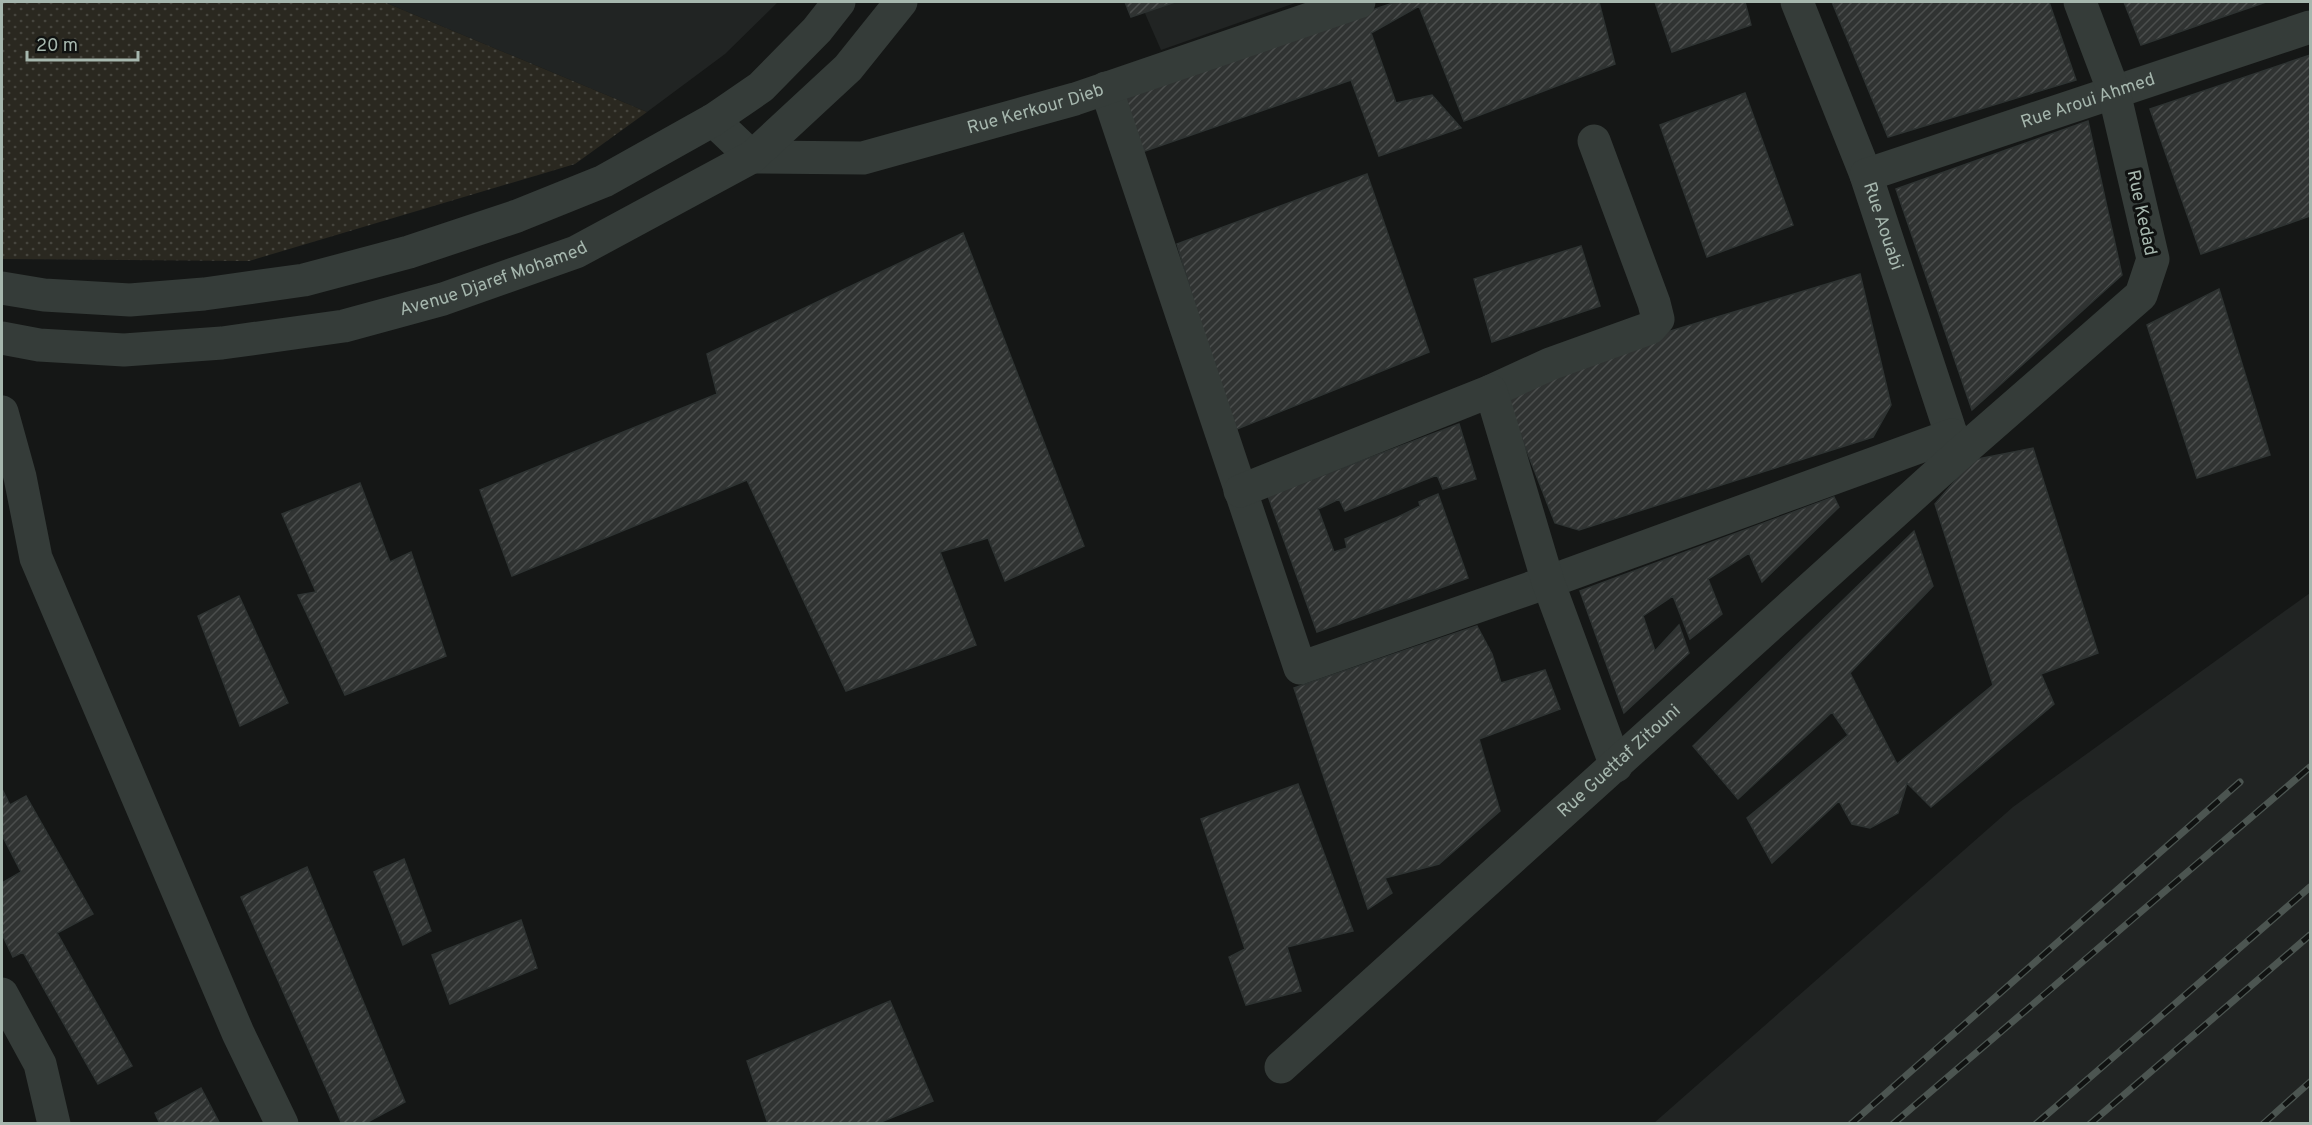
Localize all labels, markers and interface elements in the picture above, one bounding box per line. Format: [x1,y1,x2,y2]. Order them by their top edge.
scale bar [27,24,138,62]
text: 20 m [36,35,78,58]
street label: Rue Aroui Ahmed [2018,68,2158,134]
street label: Rue Kerkour Dieb [965,78,1107,140]
street label: Rue Kedad [2121,168,2161,258]
street label: Rue Aouabi [1858,179,1908,273]
street label: Avenue Djaref Mohamed [397,236,592,322]
street label: Rue Guettaf Zitouni [1553,700,1686,823]

